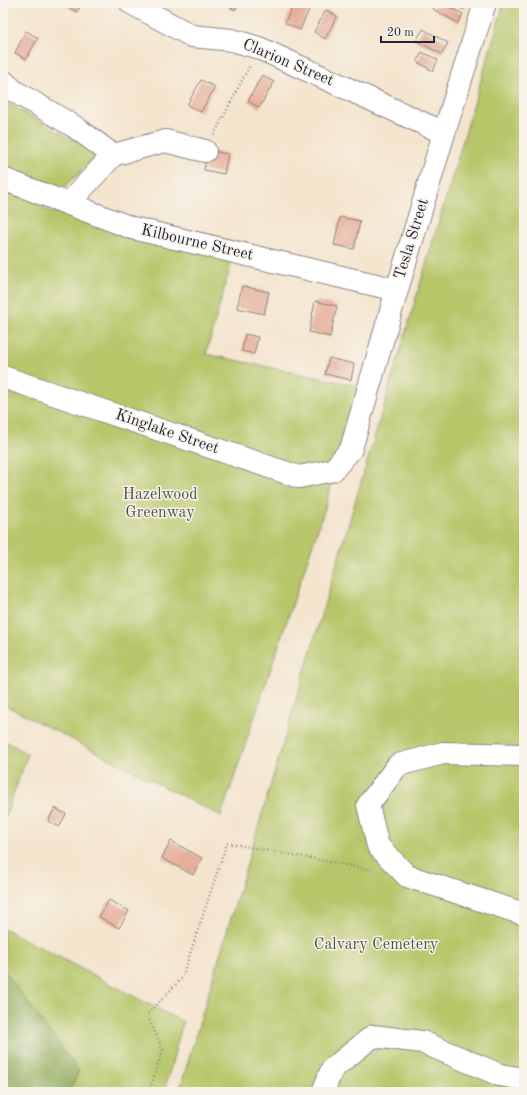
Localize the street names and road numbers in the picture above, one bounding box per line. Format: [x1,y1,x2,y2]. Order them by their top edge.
street label: Clarion Street [240,37,336,90]
street label: Tesla Street [392,196,432,281]
street label: Kilbourne Street [139,222,255,264]
street label: Kinglake Street [113,407,221,457]

